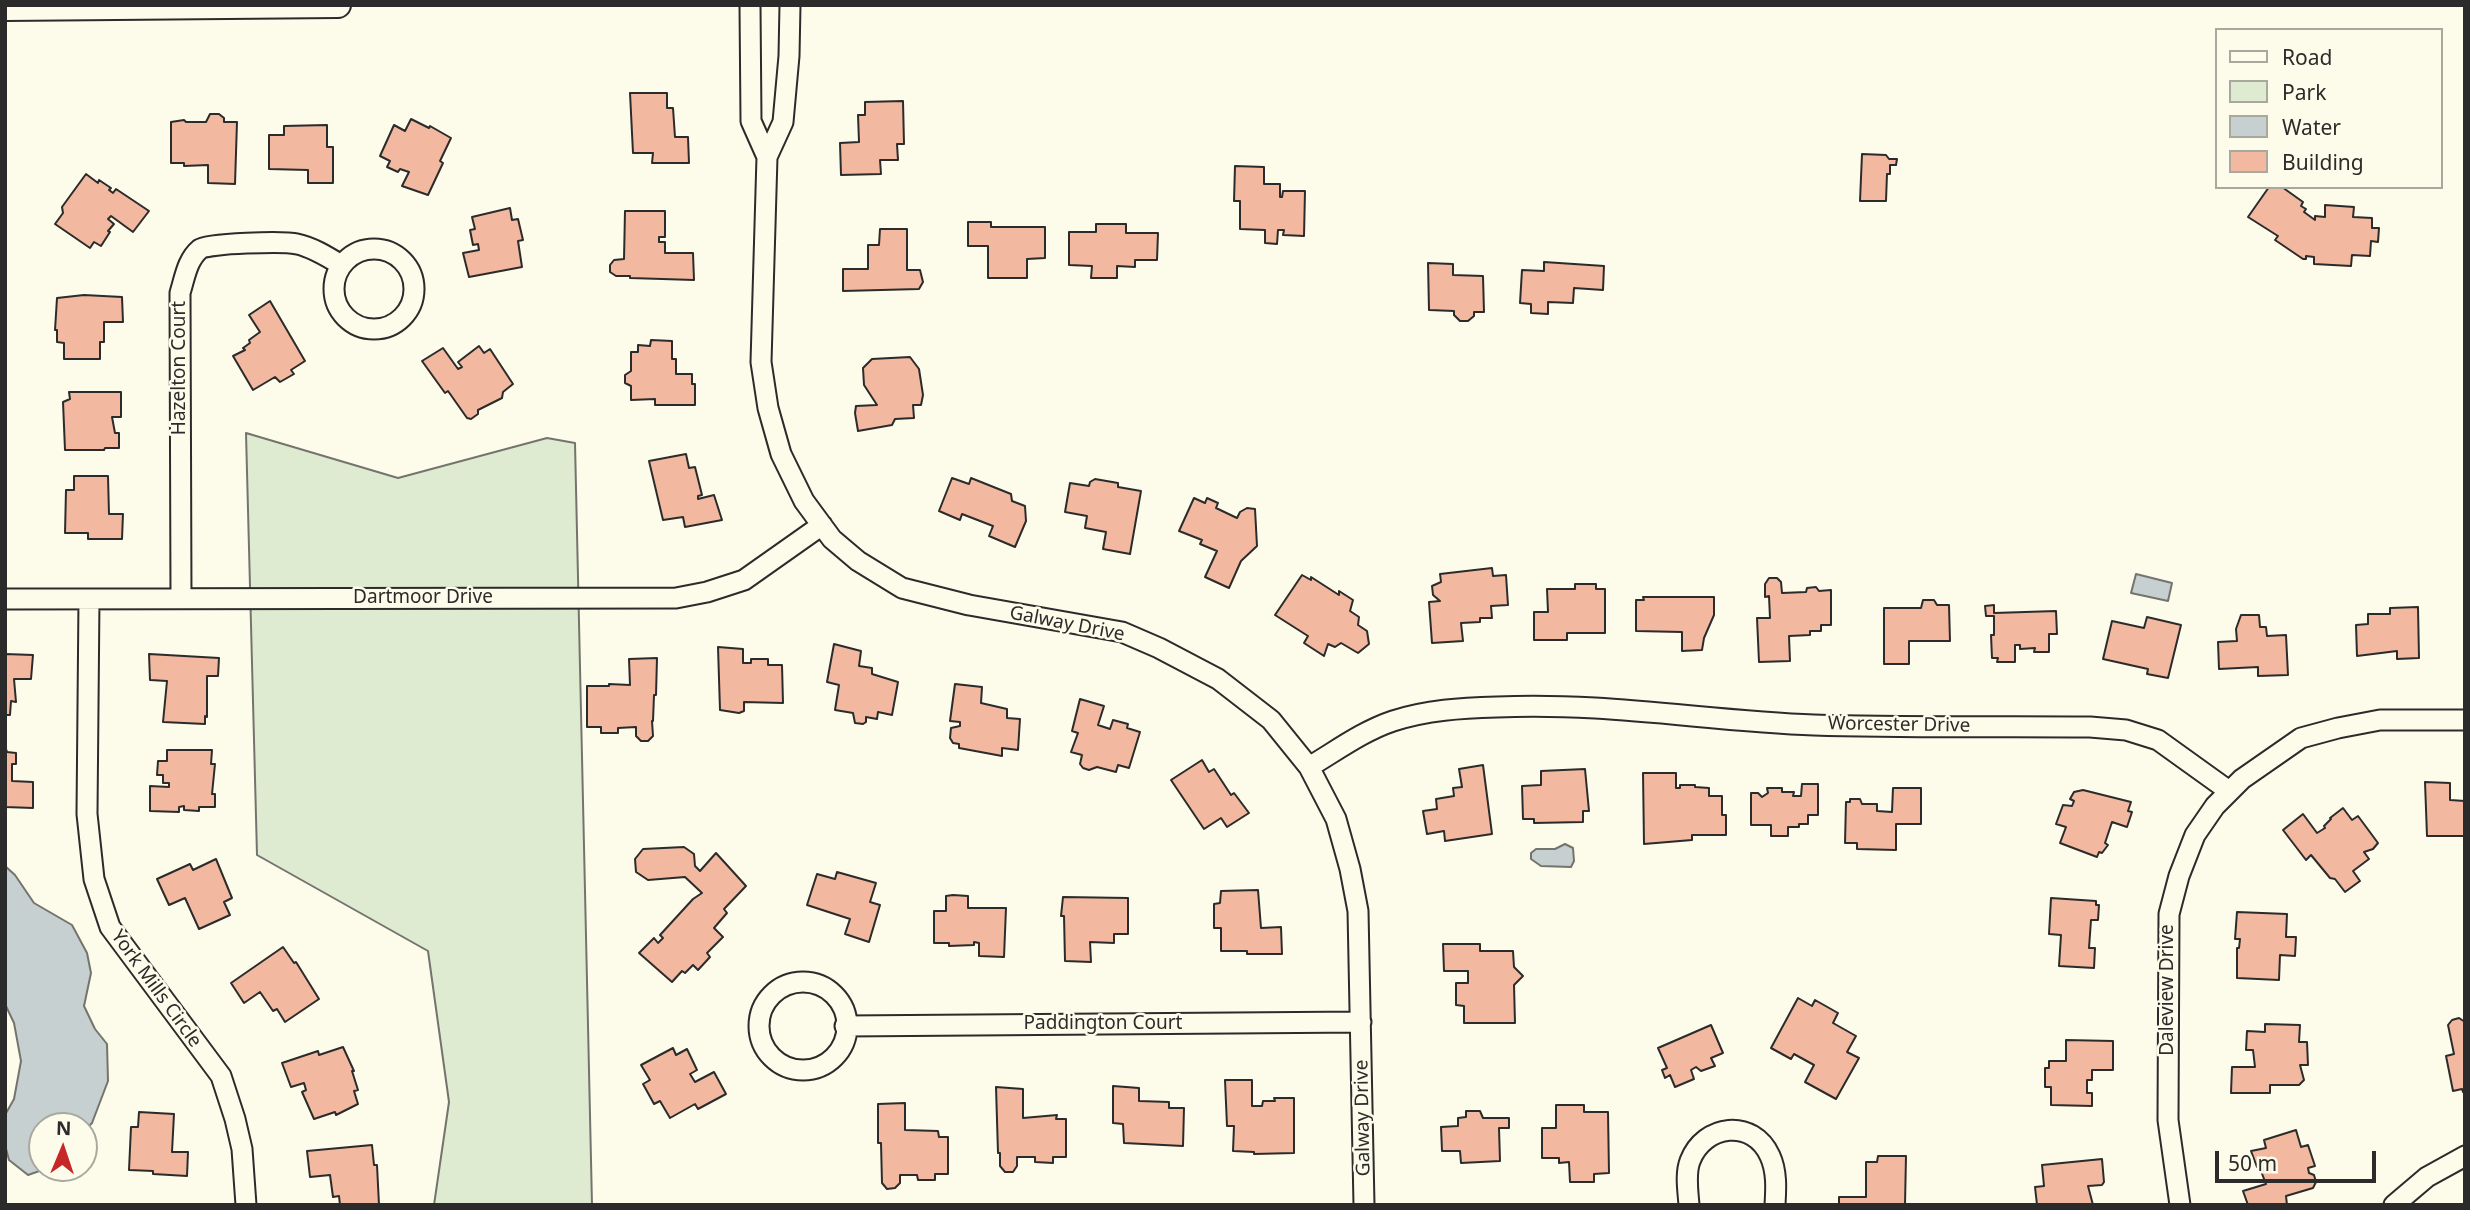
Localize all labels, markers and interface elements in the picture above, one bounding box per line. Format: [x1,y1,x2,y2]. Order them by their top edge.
legend [2214,28,2442,189]
text: Road [2282,43,2332,71]
text: Park [2282,78,2326,106]
text: Water [2282,113,2341,141]
text: Building [2282,148,2364,176]
street label: Hazelton Court [169,301,191,435]
street label: Dartmoor Drive [353,587,493,609]
street label: Galway Drive [1008,602,1126,646]
street label: Worcester Drive [1828,712,1970,738]
street label: Daleview Drive [2157,924,2179,1056]
street label: York Mills Circle [106,926,206,1052]
street label: Paddington Court [1024,1013,1182,1035]
street label: Galway Drive [1351,1060,1375,1176]
north arrow [28,1112,98,1182]
text: N [55,1115,72,1141]
scale bar [2218,1136,2379,1180]
text: 50 m [2228,1149,2277,1177]

